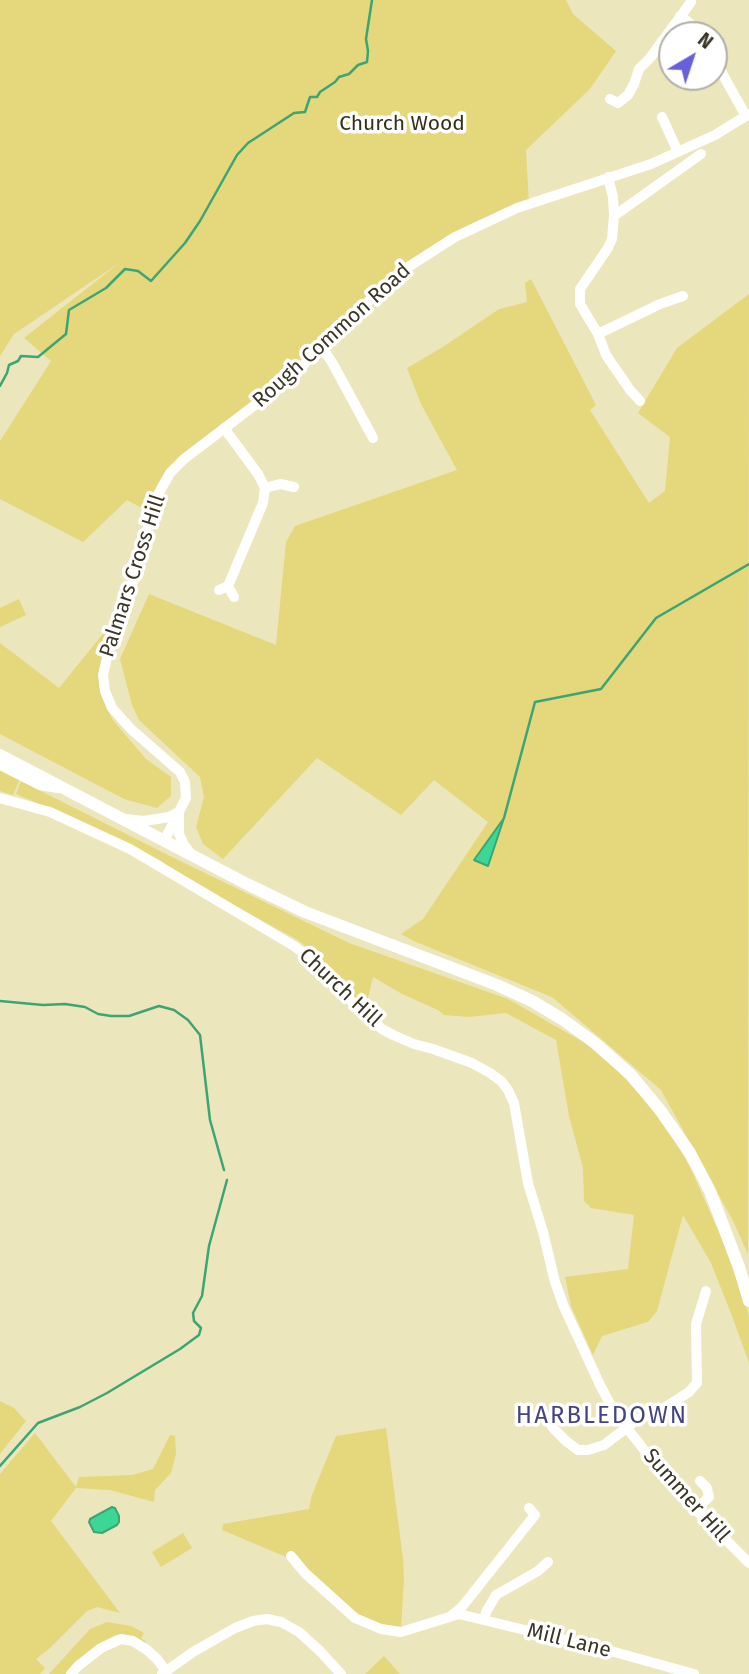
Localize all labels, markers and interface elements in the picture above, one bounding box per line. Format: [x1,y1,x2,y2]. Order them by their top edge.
north arrow [658,21,728,91]
text: N [693,28,717,54]
park label: Church Wood [339,111,465,137]
street label: Rough Common Road [248,258,416,414]
street label: Palmars Cross Hill [95,491,171,661]
street label: Church Hill [293,943,387,1033]
district label: HARBLEDOWN [517,1402,687,1430]
street label: Summer Hill [637,1444,735,1548]
street label: Mill Lane [524,1618,614,1664]

